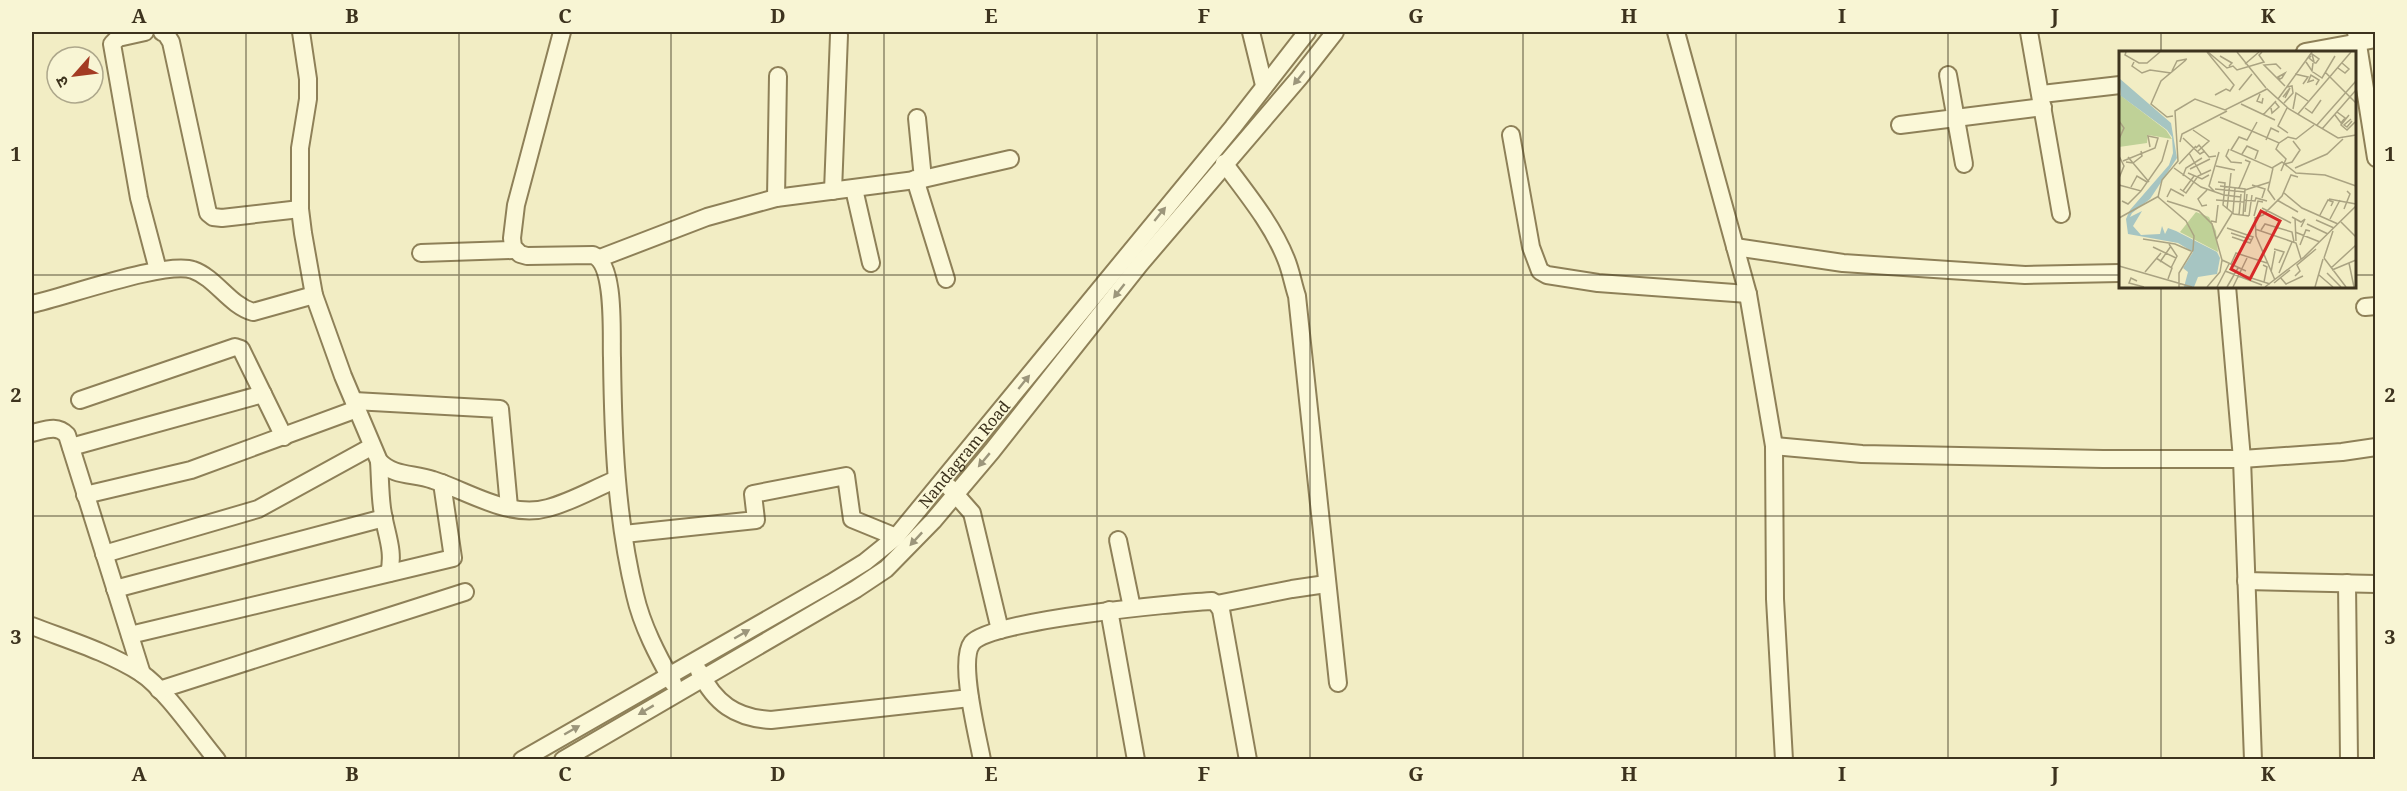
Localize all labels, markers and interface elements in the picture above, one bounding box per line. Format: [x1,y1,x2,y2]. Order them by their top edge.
text: A [131,2,147,29]
text: B [345,2,359,29]
text: C [558,2,572,29]
text: D [770,2,786,29]
text: E [984,2,998,29]
text: F [1198,2,1210,29]
text: G [1408,2,1424,29]
text: H [1621,2,1637,29]
text: I [1838,2,1846,29]
text: J [2050,2,2059,29]
text: K [2261,2,2276,29]
north arrow [45,45,105,105]
inset map [2119,51,2356,288]
one-way arrow [1293,70,1305,85]
text: उ [50,72,74,91]
text: 1 [10,140,22,167]
text: 1 [2384,140,2396,167]
one-way arrow [1154,206,1167,222]
one-way arrow [1112,283,1125,299]
one-way arrow [1018,374,1030,389]
text: 2 [10,381,22,408]
text: 2 [2384,381,2396,408]
street label: Nandagram Road [913,396,1015,513]
one-way arrow [978,452,991,468]
one-way arrow [910,531,923,546]
text: 3 [10,623,22,650]
text: 3 [2384,623,2396,650]
one-way arrow [734,628,750,639]
one-way arrow [638,705,655,715]
one-way arrow [564,725,580,736]
text: A [131,760,147,787]
text: B [345,760,359,787]
text: C [558,760,572,787]
text: D [770,760,786,787]
text: E [984,760,998,787]
text: F [1198,760,1210,787]
text: G [1408,760,1424,787]
text: H [1621,760,1637,787]
text: I [1838,760,1846,787]
text: J [2050,760,2059,787]
text: K [2261,760,2276,787]

